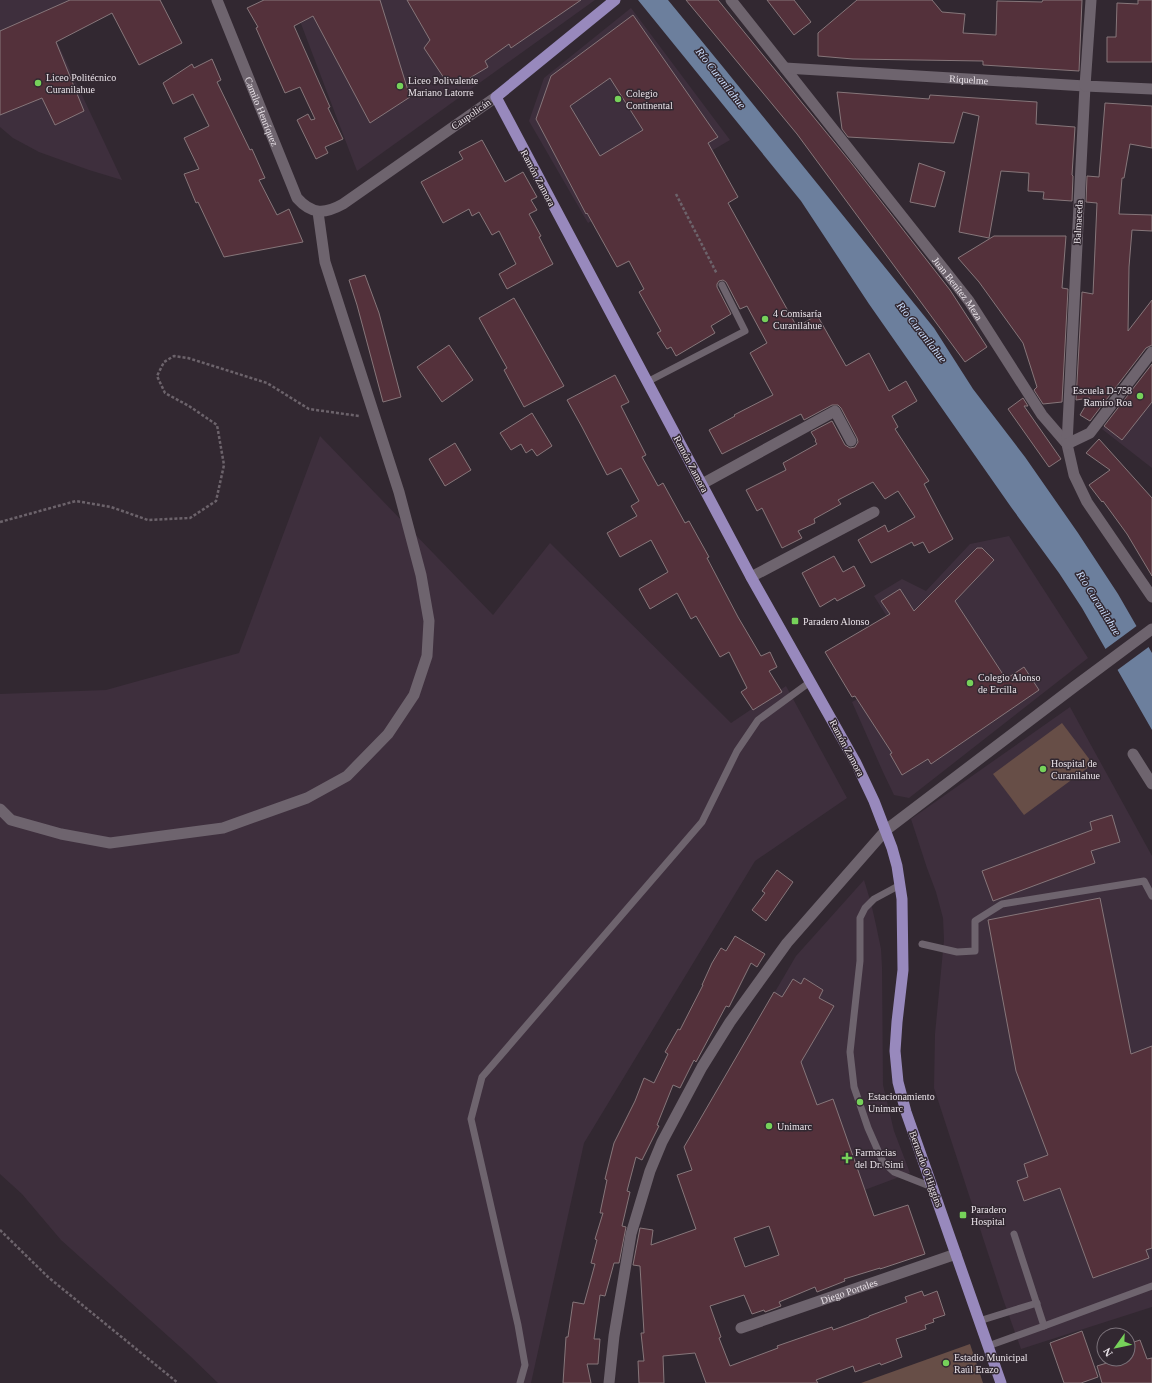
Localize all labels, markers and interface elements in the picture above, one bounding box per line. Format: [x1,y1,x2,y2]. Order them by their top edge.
water label: Río Curanilahue [693,45,748,111]
place label: Liceo Politécnico Curanilahue [46,72,116,95]
street label: Riquelme [949,72,989,86]
street label: Camilo Henríquez [243,75,281,148]
place label: Liceo Polivalente Mariano Latorre [408,75,479,98]
marker: Liceo Politécnico Curanilahue [33,78,43,88]
marker: Liceo Polivalente Mariano Latorre [395,81,405,91]
place label: Colegio Continental [626,88,673,111]
marker: Colegio Continental [613,94,623,104]
street label: Caupolicán [449,96,493,132]
street label: Ramón Zamora [518,148,558,209]
street label: Balmaceda [1071,199,1085,244]
street label: Juan Benítez Meza [931,255,985,322]
water label: Río Curanilahue [894,299,949,365]
place label: 4 Comisaría Curanilahue [773,308,822,331]
marker: 4 Comisaría Curanilahue [760,314,770,324]
place label: Escuela D-758 Ramiro Roa [1073,385,1133,408]
marker: Escuela D-758 Ramiro Roa [1135,391,1145,401]
street label: Ramón Zamora [671,434,711,495]
water label: Río Curanilahue [1074,568,1124,638]
marker: Paradero Alonso [790,616,800,626]
place label: Paradero Alonso [803,616,869,627]
place label: Colegio Alonso de Ercilla [978,672,1041,695]
marker: Colegio Alonso de Ercilla [965,678,975,688]
street label: Ramón Zamora [827,718,867,779]
place label: Hospital de Curanilahue [1051,758,1100,781]
marker: Hospital de Curanilahue [1038,764,1048,774]
place label: Estacionamiento Unimarc [868,1091,935,1114]
marker: Estacionamiento Unimarc [855,1097,865,1107]
marker: Unimarc [764,1121,774,1131]
place label: Unimarc [777,1121,813,1132]
street label: Bernardo O'Higgins [907,1129,945,1209]
place label: Farmacias del Dr. Simi [855,1147,904,1170]
marker: Farmacias del Dr. Simi [842,1153,852,1163]
place label: Paradero Hospital [971,1204,1007,1227]
marker: Paradero Hospital [958,1210,968,1220]
street label: Diego Portales [819,1276,879,1306]
north arrow [1096,1327,1136,1367]
text: N [1100,1346,1115,1359]
place label: Estadio Municipal Raúl Erazo [954,1352,1028,1375]
marker: Estadio Municipal Raúl Erazo [941,1358,951,1368]

